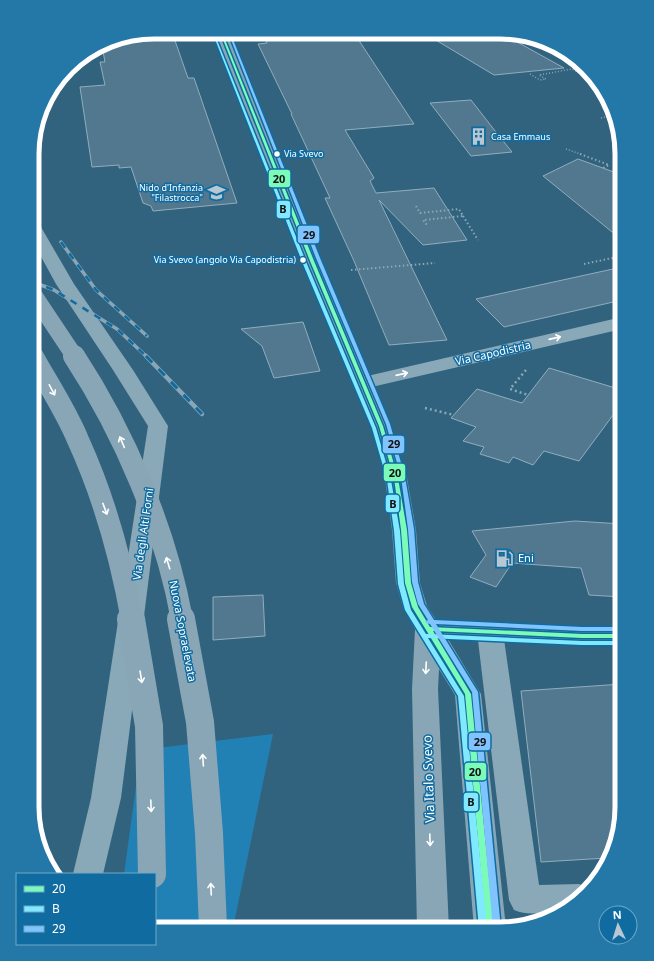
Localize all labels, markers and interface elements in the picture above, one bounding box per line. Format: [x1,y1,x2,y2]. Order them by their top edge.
building icon: Casa Emmaus [468,127,488,147]
place label: Casa Emmaus [491,130,550,143]
place label: Via Svevo [284,147,324,160]
marker: Via Svevo [272,149,282,159]
line badge: 20 [268,169,291,188]
text: 20 [273,171,285,186]
place label: Nido d'Infanzia "Filastrocca" [139,181,203,204]
school or university icon: Nido d'Infanzia "Filastrocca" [206,183,226,203]
line badge: B [276,200,291,219]
text: B [279,201,287,216]
line badge: 29 [297,225,320,244]
text: 29 [303,227,315,242]
place label: Via Svevo (angolo Via Capodistria) [154,253,296,266]
marker: Via Svevo (angolo Via Capodistria) [298,255,308,265]
one-way arrow [549,334,562,342]
street label: Via Capodistria [453,336,532,369]
one-way arrow [395,369,408,377]
one-way arrow [49,384,57,396]
line badge: 29 [382,435,405,454]
one-way arrow [118,436,125,448]
text: 29 [388,436,400,451]
line badge: 20 [383,463,406,482]
text: 20 [389,465,401,480]
street label: Via degli Alti Forni [129,487,156,581]
line badge: B [385,494,400,513]
text: B [389,496,397,511]
one-way arrow [101,503,109,515]
fuel station icon: Eni [495,548,515,568]
place label: Eni [518,550,534,565]
one-way arrow [164,557,171,570]
street label: Nuova Sopraelevata [166,579,201,683]
one-way arrow [423,661,430,674]
one-way arrow [137,670,145,683]
line badge: 29 [468,732,491,751]
text: 29 [474,734,486,749]
street label: Via Italo Svevo [417,735,439,823]
one-way arrow [199,754,206,767]
line badge: 20 [464,762,487,781]
text: 20 [469,764,481,779]
line badge: B [463,792,479,812]
text: B [467,794,475,809]
one-way arrow [148,799,155,812]
one-way arrow [427,833,434,846]
legend [16,873,156,945]
text: 20 [52,880,66,897]
one-way arrow [208,883,215,896]
text: B [52,900,60,917]
north arrow [598,905,638,945]
text: N [612,907,622,922]
text: 29 [52,920,66,937]

